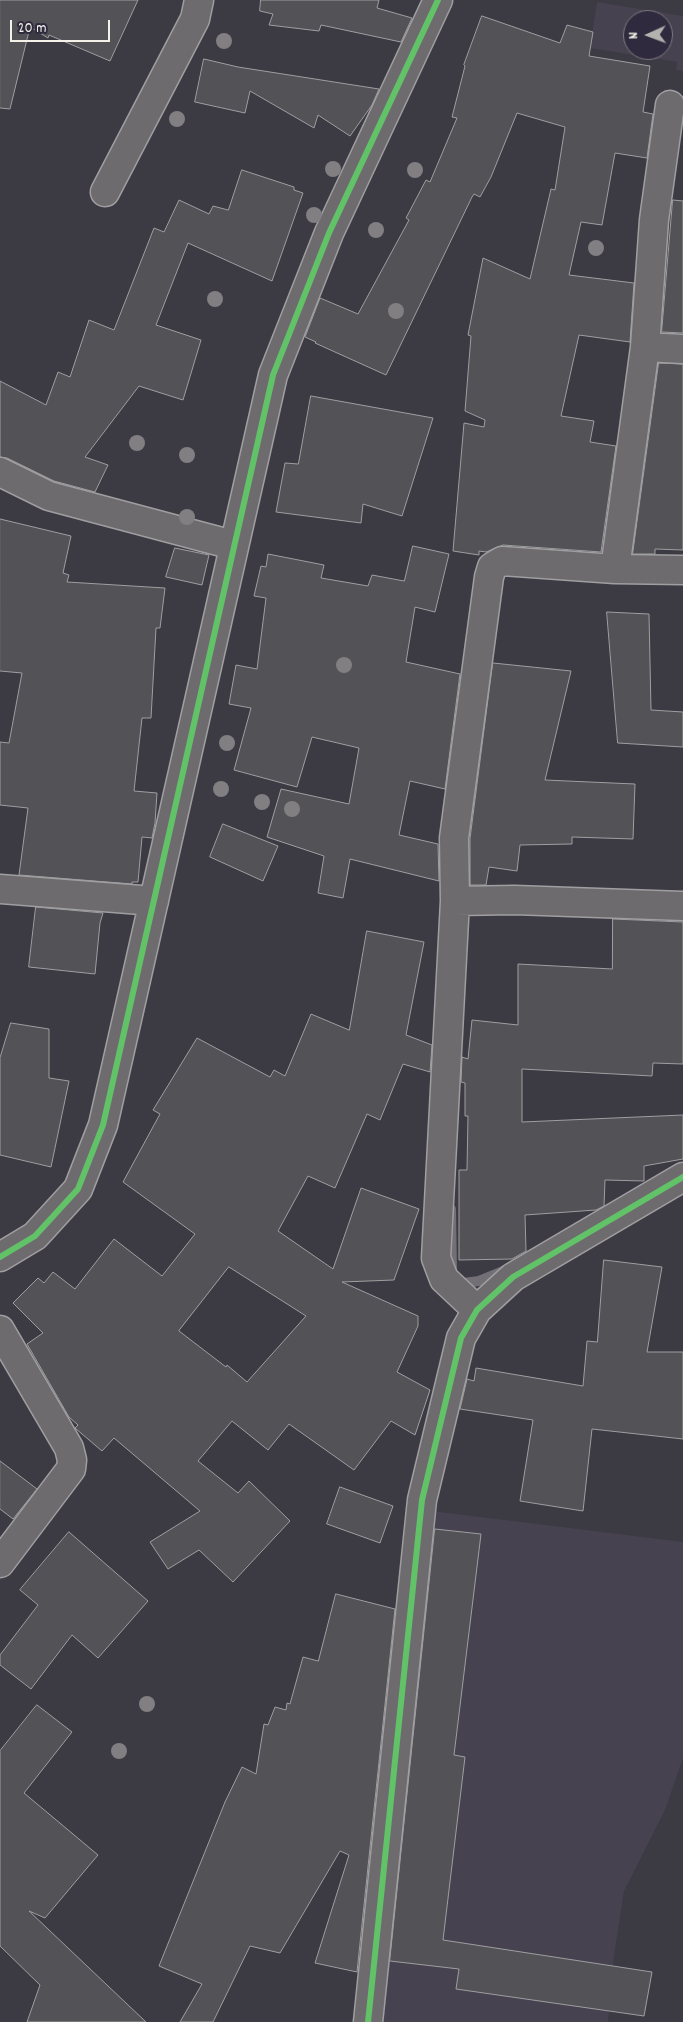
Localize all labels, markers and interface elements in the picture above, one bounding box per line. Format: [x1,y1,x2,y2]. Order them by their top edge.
scale bar [12,10,112,42]
north arrow [623,10,673,60]
text: 20 m [18,18,46,40]
text: N [624,32,644,39]

